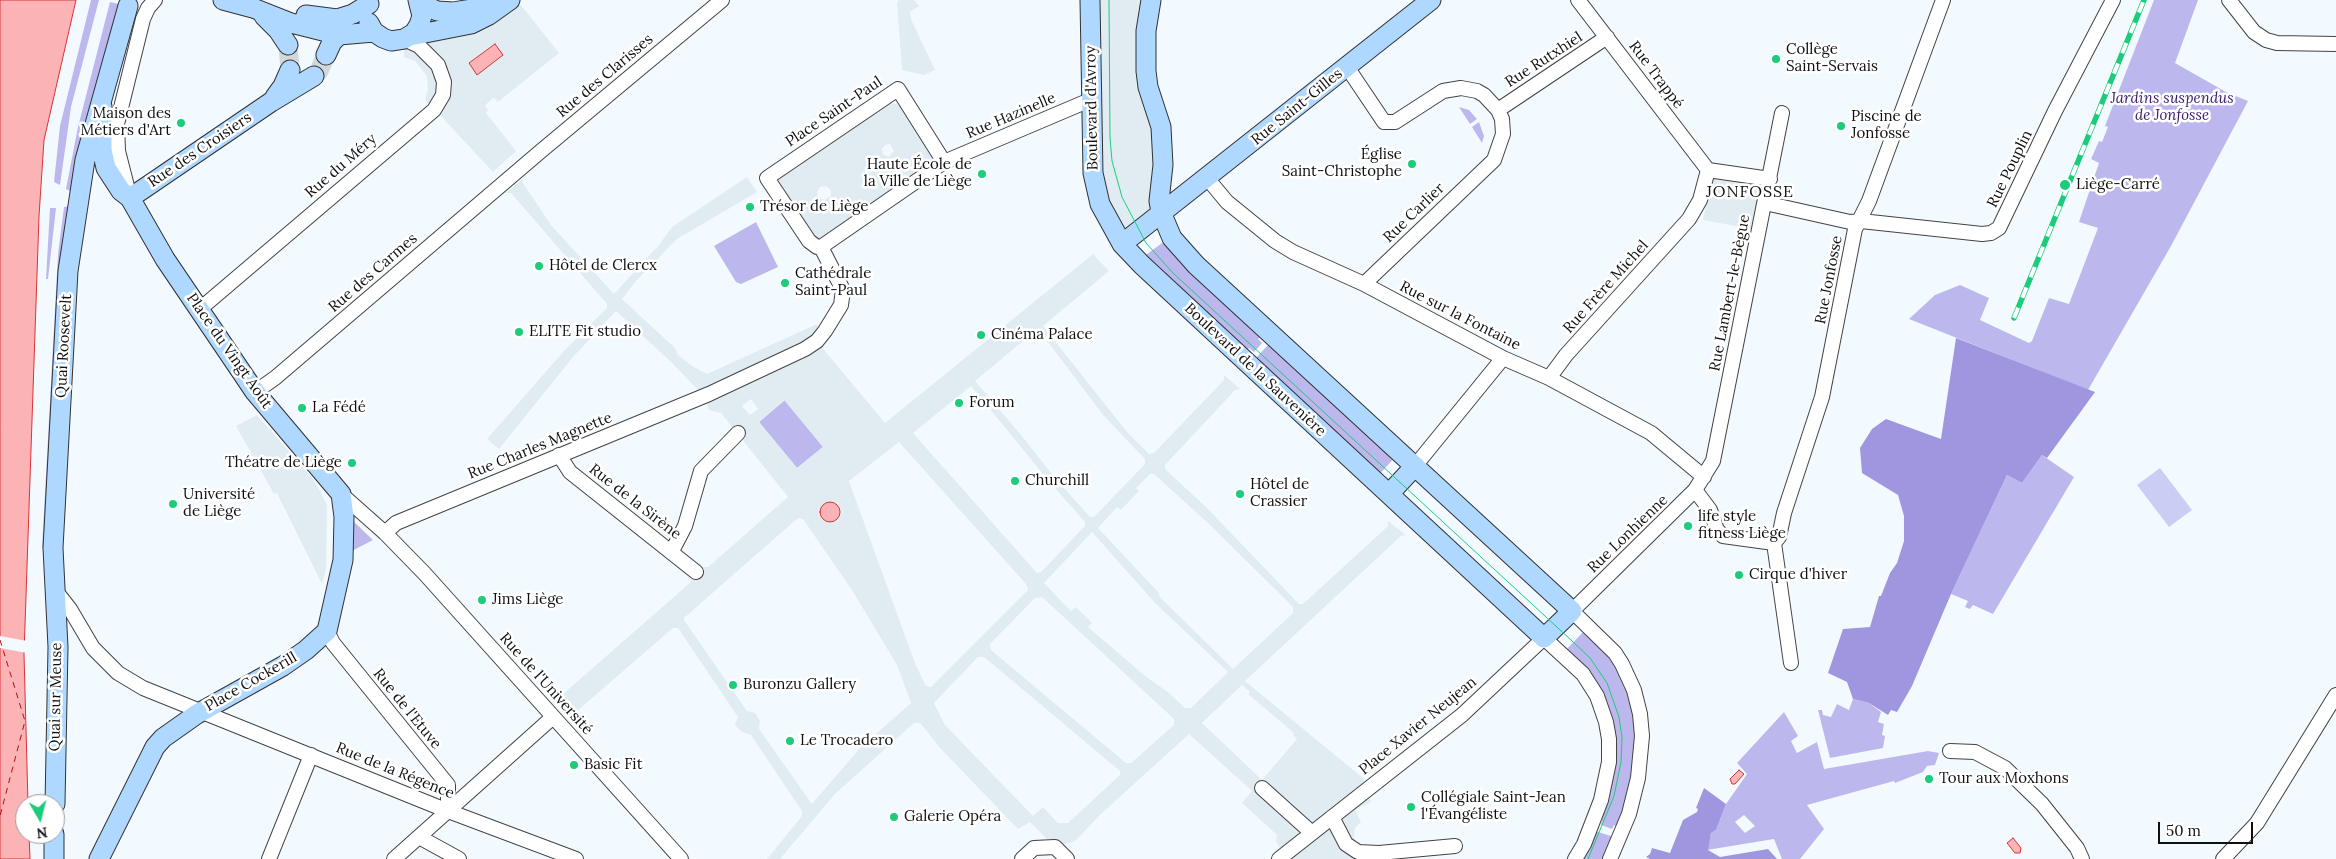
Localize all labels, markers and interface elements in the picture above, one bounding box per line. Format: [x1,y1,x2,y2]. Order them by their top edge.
street label: Rue Rutxhiel [1502,28,1586,92]
street label: Rue des Clarisses [553,30,657,122]
street label: Rue Trappé [1625,38,1687,112]
place label: Collège Saint-Servais [1786,41,1878,76]
street label: Boulevard d'Avroy [1082,46,1102,170]
marker: Collège Saint-Servais [1770,53,1782,65]
street label: Rue Saint-Gilles [1248,65,1346,149]
street label: Place Saint-Paul [782,73,886,151]
street label: Rue Hazinelle [964,89,1058,143]
park label: Jardins suspendus de Jonfosse [2110,90,2234,125]
place label: Maison des Métiers d'Art [81,105,171,140]
place label: Piscine de Jonfosse [1851,108,1922,143]
street label: Rue des Croisiers [145,109,255,191]
marker: Maison des Métiers d'Art [175,117,187,129]
marker: Piscine de Jonfosse [1835,120,1847,132]
street label: Rue Pouplin [1984,128,2036,210]
street label: Rue du Méry [302,130,380,202]
place label: Église Saint-Christophe [1282,146,1402,181]
place label: Haute École de la Ville de Liège [864,156,972,191]
marker: Église Saint-Christophe [1406,158,1418,170]
marker: Haute École de la Ville de Liège [976,168,988,180]
place label: Liège-Carré [2076,176,2160,194]
marker: Liège-Carré [2058,178,2072,192]
street label: Rue Carlier [1380,179,1448,247]
district label: JONFOSSE [1705,182,1795,202]
place label: Trésor de Liège [760,198,868,216]
marker: Trésor de Liège [744,201,756,213]
street label: Rue Lambert-le-Bègue [1706,213,1754,373]
street label: Rue des Carmes [325,230,421,316]
street label: Rue Jonfosse [1812,234,1846,326]
street label: Rue Frère Michel [1560,237,1652,337]
place label: Hôtel de Clercx [549,257,657,275]
marker: Hôtel de Clercx [533,260,545,272]
place label: Cathédrale Saint-Paul [795,265,871,300]
marker: Cathédrale Saint-Paul [779,277,791,289]
street label: Rue sur la Fontaine [1397,278,1523,354]
street label: Place du Vingt Août [182,290,276,412]
street label: Quai Roosevelt [52,294,76,398]
street label: Boulevard de la Sauvenière [1180,300,1330,440]
place label: ELITE Fit studio [529,323,641,341]
marker: ELITE Fit studio [513,326,525,338]
place label: Cinéma Palace [991,326,1093,344]
marker: Cinéma Palace [975,329,987,341]
place label: Forum [969,394,1015,412]
marker: Forum [953,397,965,409]
place label: La Fédé [312,399,366,417]
marker: La Fédé [296,402,308,414]
street label: Rue Charles Magnette [465,409,615,483]
place label: Théatre de Liège [225,454,342,472]
marker: Théatre de Liège [346,457,358,469]
street label: Rue de la Sirène [585,461,685,543]
place label: Churchill [1025,472,1089,490]
marker: Churchill [1009,475,1021,487]
place label: Hôtel de Crassier [1250,476,1309,511]
place label: Université de Liège [183,486,255,521]
marker: Hôtel de Crassier [1234,488,1246,500]
street label: Rue Lonhienne [1584,491,1672,577]
marker: Université de Liège [167,498,179,510]
place label: life style fitness Liège [1698,508,1786,543]
marker: life style fitness Liège [1682,520,1694,532]
place label: Cirque d'hiver [1749,566,1847,584]
marker: Cirque d'hiver [1733,569,1745,581]
place label: Jims Liège [492,591,563,609]
marker: Jims Liège [476,594,488,606]
street label: Rue de l'Université [496,629,596,739]
street label: Quai sur Meuse [46,642,66,752]
street label: Place Cockerill [202,648,300,716]
street label: Rue de l'Etuve [369,665,445,753]
street label: Place Xavier Neujean [1356,673,1480,779]
place label: Buronzu Gallery [743,676,856,694]
marker: Buronzu Gallery [727,679,739,691]
place label: Le Trocadero [800,732,893,750]
marker: Le Trocadero [784,735,796,747]
street label: Rue de la Régence [333,739,457,803]
place label: Basic Fit [584,756,643,774]
marker: Basic Fit [568,759,580,771]
place label: Tour aux Moxhons [1939,770,2069,788]
marker: Tour aux Moxhons [1923,773,1935,785]
place label: Collégiale Saint-Jean l'Évangéliste [1421,789,1566,824]
north arrow [15,794,65,844]
marker: Collégiale Saint-Jean l'Évangéliste [1405,801,1417,813]
place label: Galerie Opéra [904,808,1001,826]
marker: Galerie Opéra [888,811,900,823]
scale bar [2161,812,2256,844]
text: 50 m [2166,821,2201,840]
text: N [35,823,49,843]

